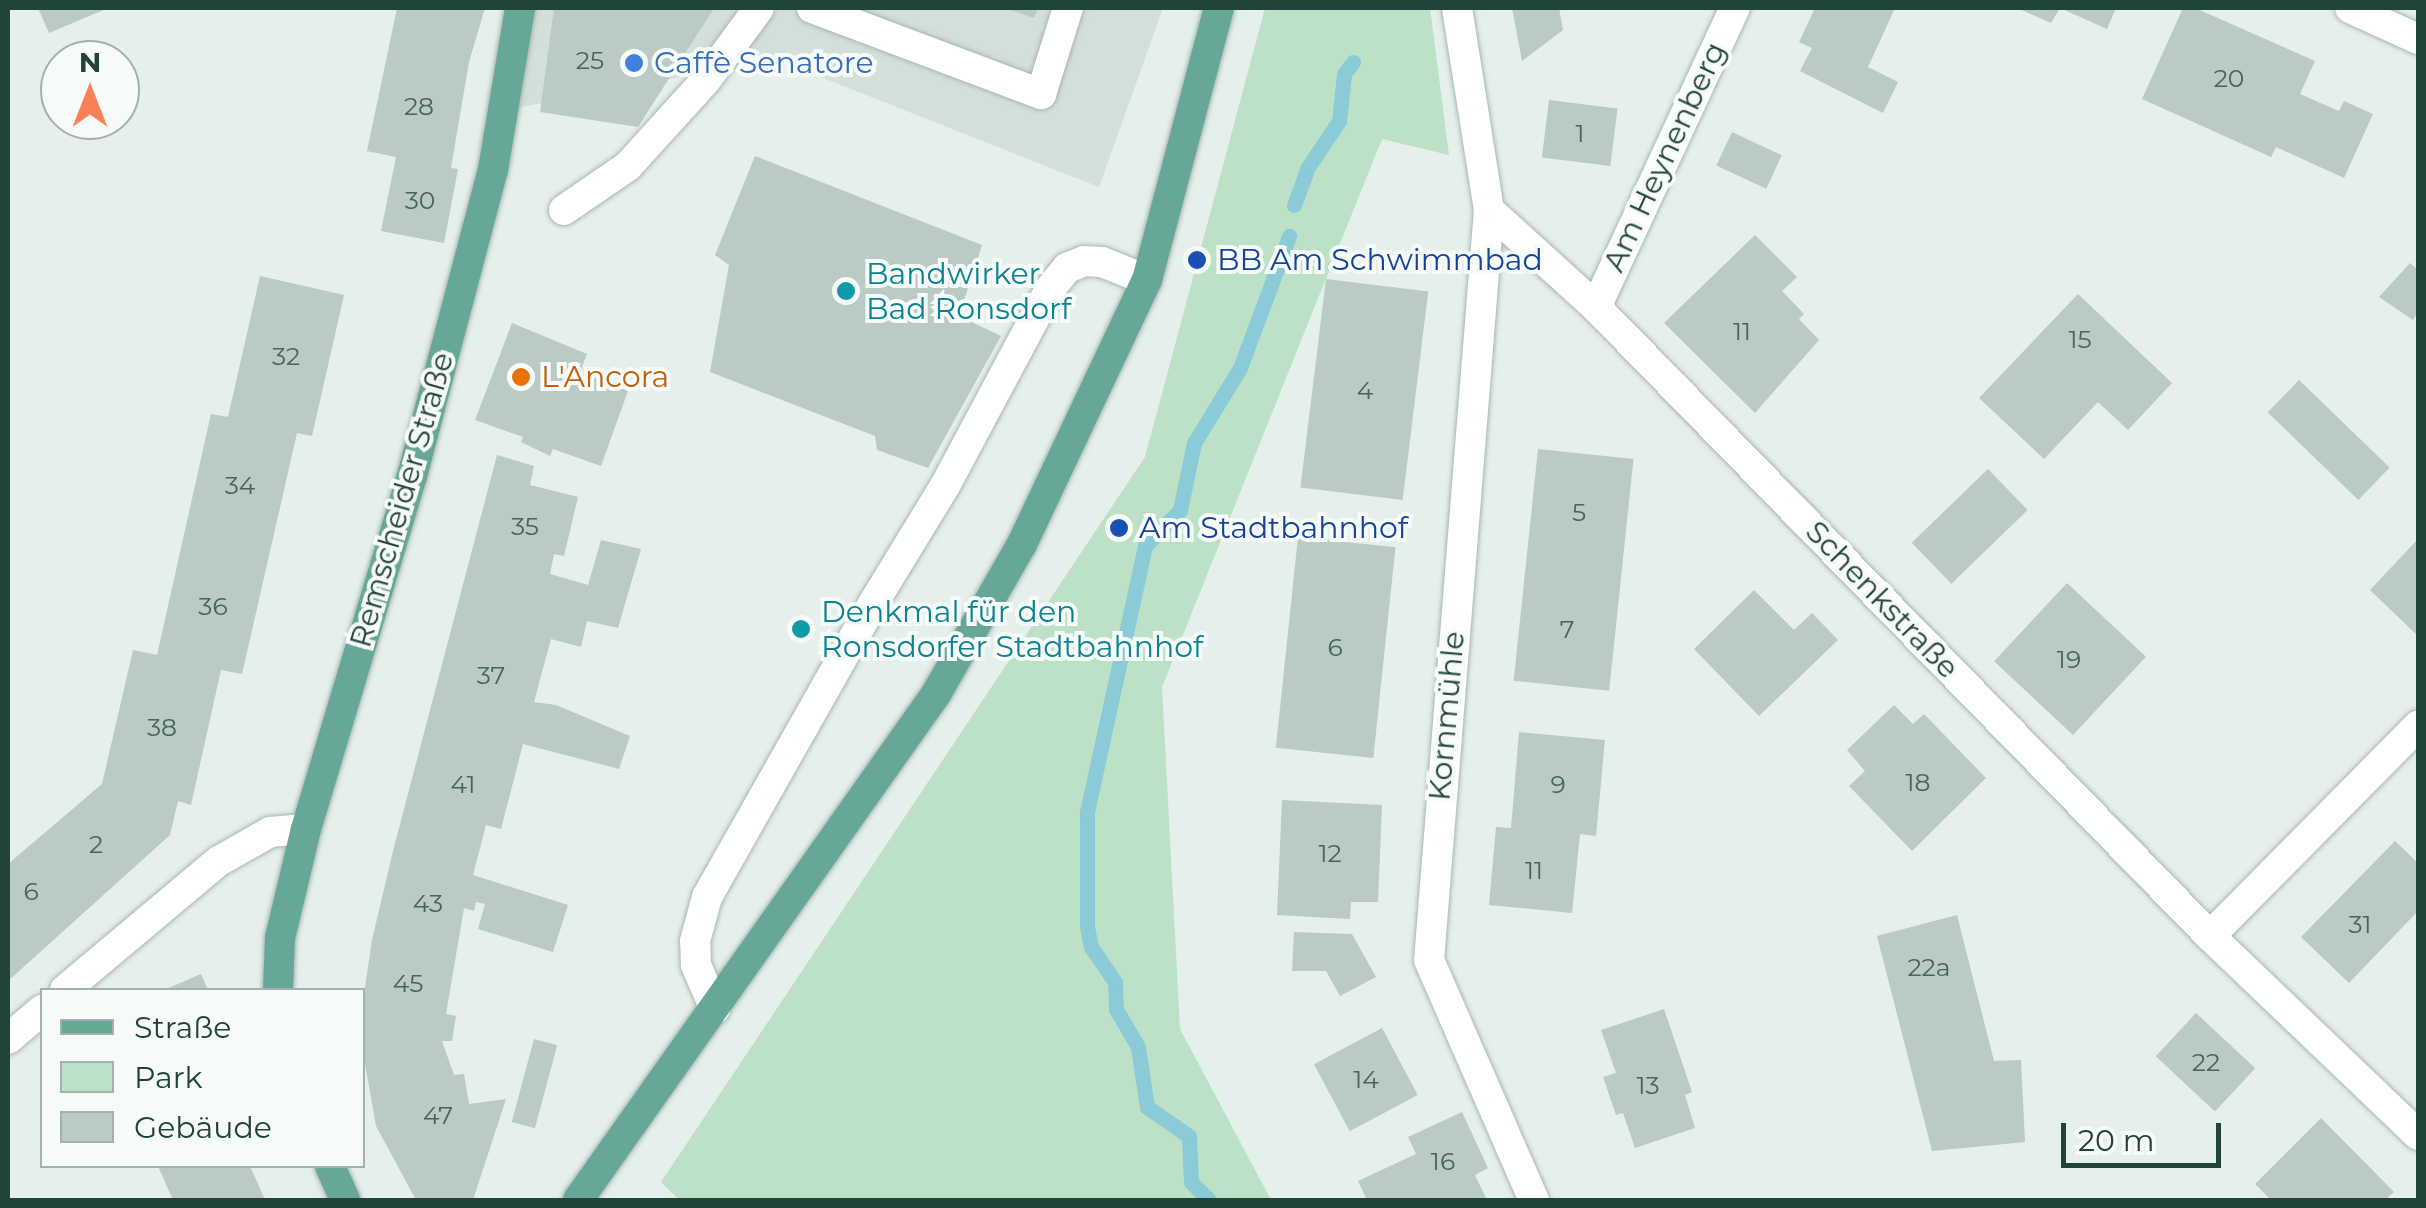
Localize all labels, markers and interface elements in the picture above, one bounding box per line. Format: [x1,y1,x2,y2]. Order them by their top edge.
street label: Am Heynenberg [1596,37,1734,277]
north arrow [40,40,140,140]
text: N [79,45,101,79]
house number: 25 [576,45,604,75]
place label: Caffè Senatore [654,45,874,81]
marker: Caffè Senatore [623,52,645,74]
house number: 20 [2214,63,2244,93]
house number: 28 [404,91,434,121]
house number: 1 [1575,118,1585,148]
house number: 30 [405,185,435,215]
place label: BB Am Schwimmbad [1217,242,1543,278]
marker: BB Am Schwimmbad [1186,249,1208,271]
place label: Bandwirker Bad Ronsdorf [866,256,1071,326]
marker: Bandwirker Bad Ronsdorf [835,280,857,302]
house number: 11 [1733,316,1751,346]
house number: 15 [2068,324,2092,354]
house number: 32 [272,341,300,371]
street label: Remscheider Straße [343,348,461,652]
place label: L'Ancora [541,359,669,395]
marker: L'Ancora [510,366,532,388]
house number: 4 [1357,375,1373,405]
house number: 34 [225,470,255,500]
house number: 5 [1572,497,1586,527]
place label: Am Stadtbahnhof [1139,510,1408,546]
house number: 35 [511,511,539,541]
street label: Schenkstraße [1798,514,1966,686]
marker: Am Stadtbahnhof [1108,517,1130,539]
house number: 36 [198,591,228,621]
place label: Denkmal für den Ronsdorfer Stadtbahnhof [821,594,1203,664]
house number: 7 [1560,614,1574,644]
marker: Denkmal für den Ronsdorfer Stadtbahnhof [790,618,812,640]
street label: Kornmühle [1422,630,1472,802]
house number: 6 [1327,632,1343,662]
house number: 19 [2057,644,2081,674]
house number: 37 [477,660,505,690]
house number: 38 [147,712,177,742]
house number: 18 [1906,767,1930,797]
house number: 41 [451,769,475,799]
house number: 9 [1550,769,1566,799]
house number: 2 [89,829,103,859]
house number: 12 [1318,838,1342,868]
house number: 11 [1525,855,1543,885]
house number: 6 [23,876,39,906]
house number: 43 [413,888,443,918]
house number: 31 [2348,909,2372,939]
house number: 22a [1907,952,1951,982]
house number: 45 [393,968,423,998]
legend [40,988,365,1168]
text: Straße [134,1009,231,1046]
house number: 22 [2192,1047,2220,1077]
text: Park [134,1059,203,1096]
house number: 14 [1353,1064,1379,1094]
house number: 13 [1636,1070,1660,1100]
house number: 47 [423,1100,453,1130]
scale bar [2066,1103,2226,1165]
text: Gebäude [134,1109,272,1146]
text: 20 m [2078,1122,2155,1159]
house number: 16 [1431,1146,1455,1176]

